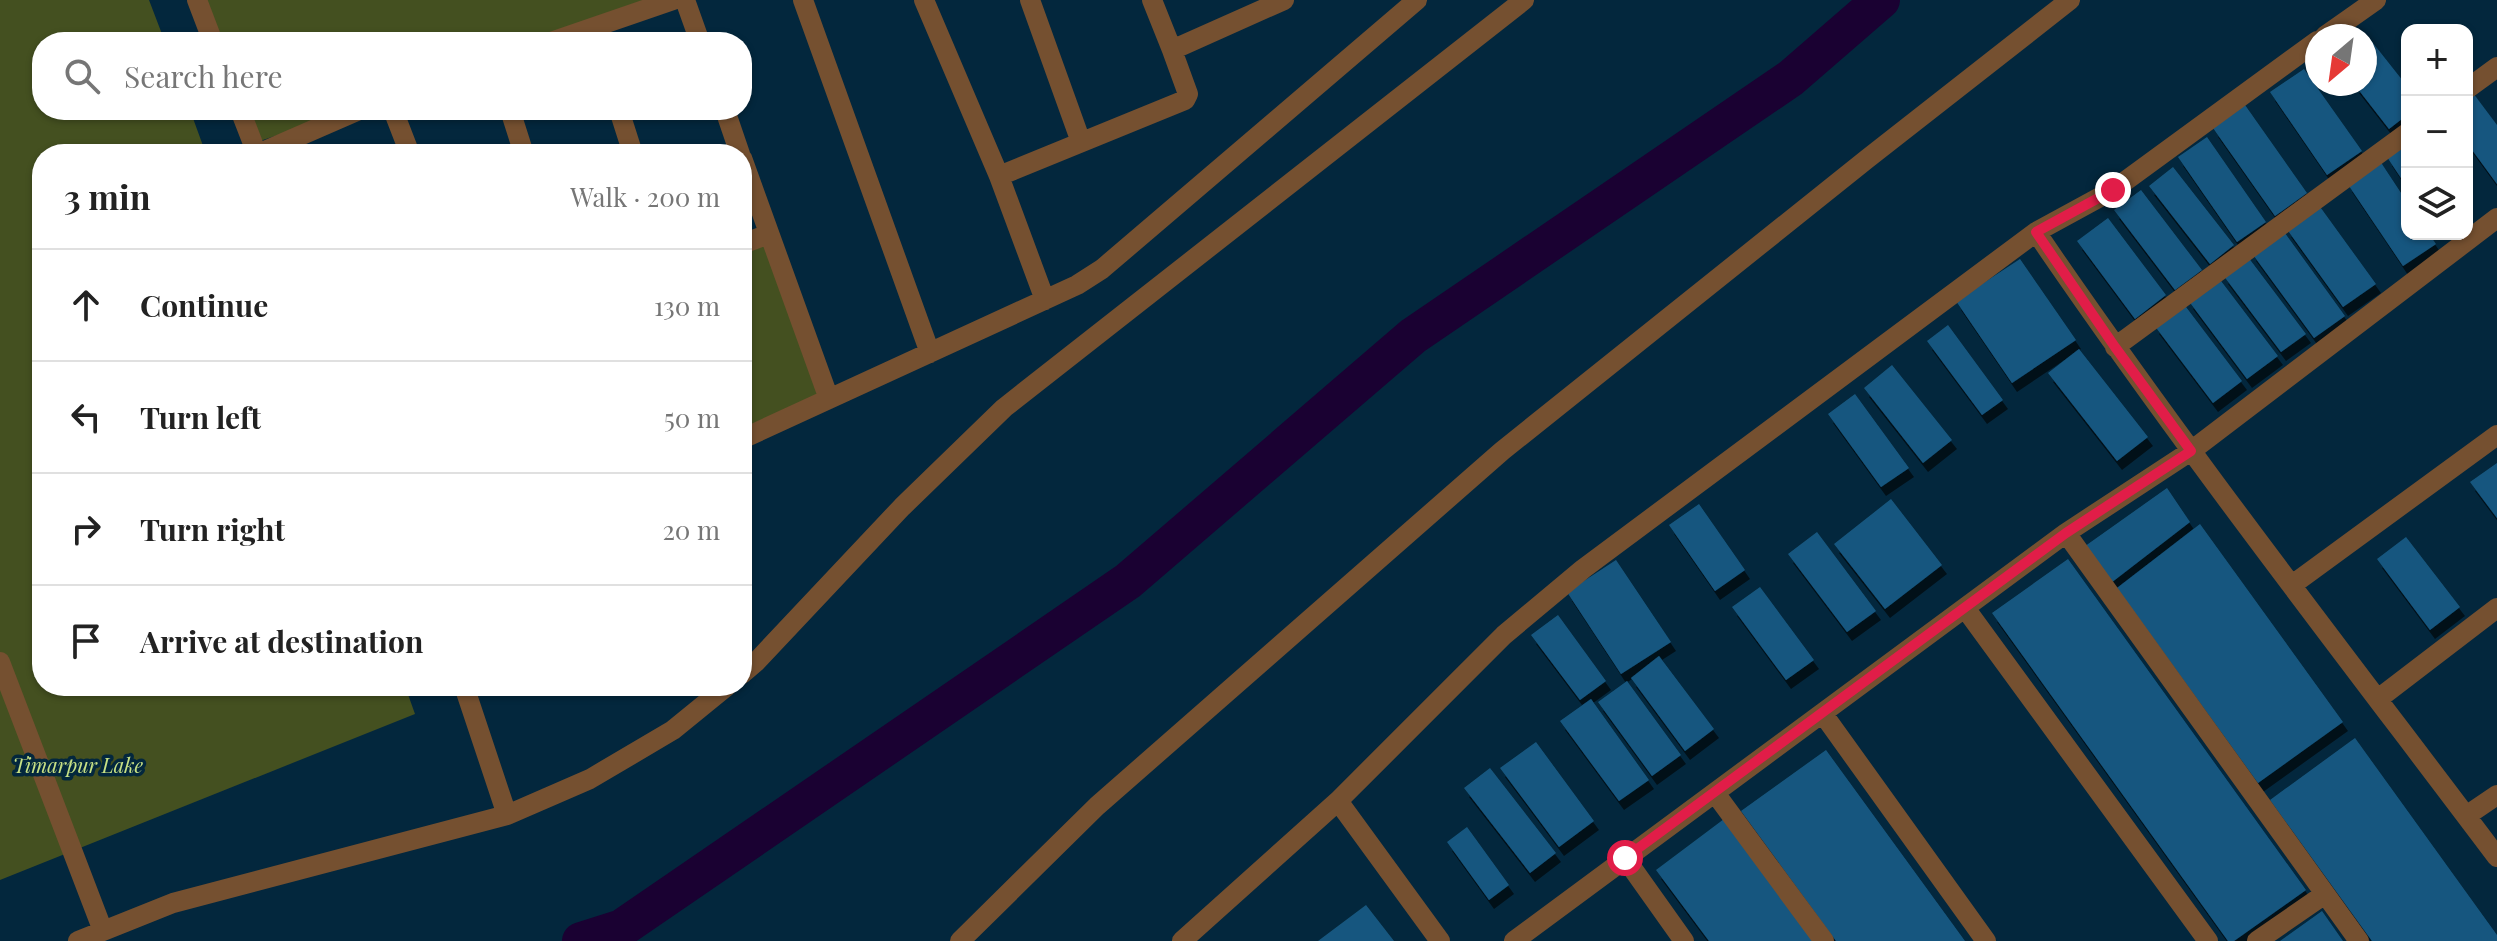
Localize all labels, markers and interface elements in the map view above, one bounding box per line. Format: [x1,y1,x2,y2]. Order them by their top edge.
north arrow [2305,24,2377,96]
map controls [2401,24,2473,240]
button: + [2401,24,2473,96]
search box [32,32,752,120]
icon: search [60,54,104,98]
text: Search here [124,56,283,96]
button: − [2401,96,2473,168]
button: layers [2401,168,2473,240]
route end [2095,172,2131,208]
text: 3 min [64,173,151,219]
text: Walk · 200 m [570,179,720,214]
icon: ahead [64,283,108,327]
text: Continue [140,285,268,325]
text: 130 m [654,288,720,323]
icon: left [64,395,108,439]
text: Turn left [140,397,261,437]
text: 50 m [664,400,720,435]
icon: right [64,507,108,551]
text: Turn right [140,509,285,549]
text: 20 m [662,512,720,547]
icon: arrive [64,619,108,663]
text: Arrive at destination [140,621,423,661]
park label: Timarpur Lake [13,751,144,778]
route start [1607,840,1643,876]

